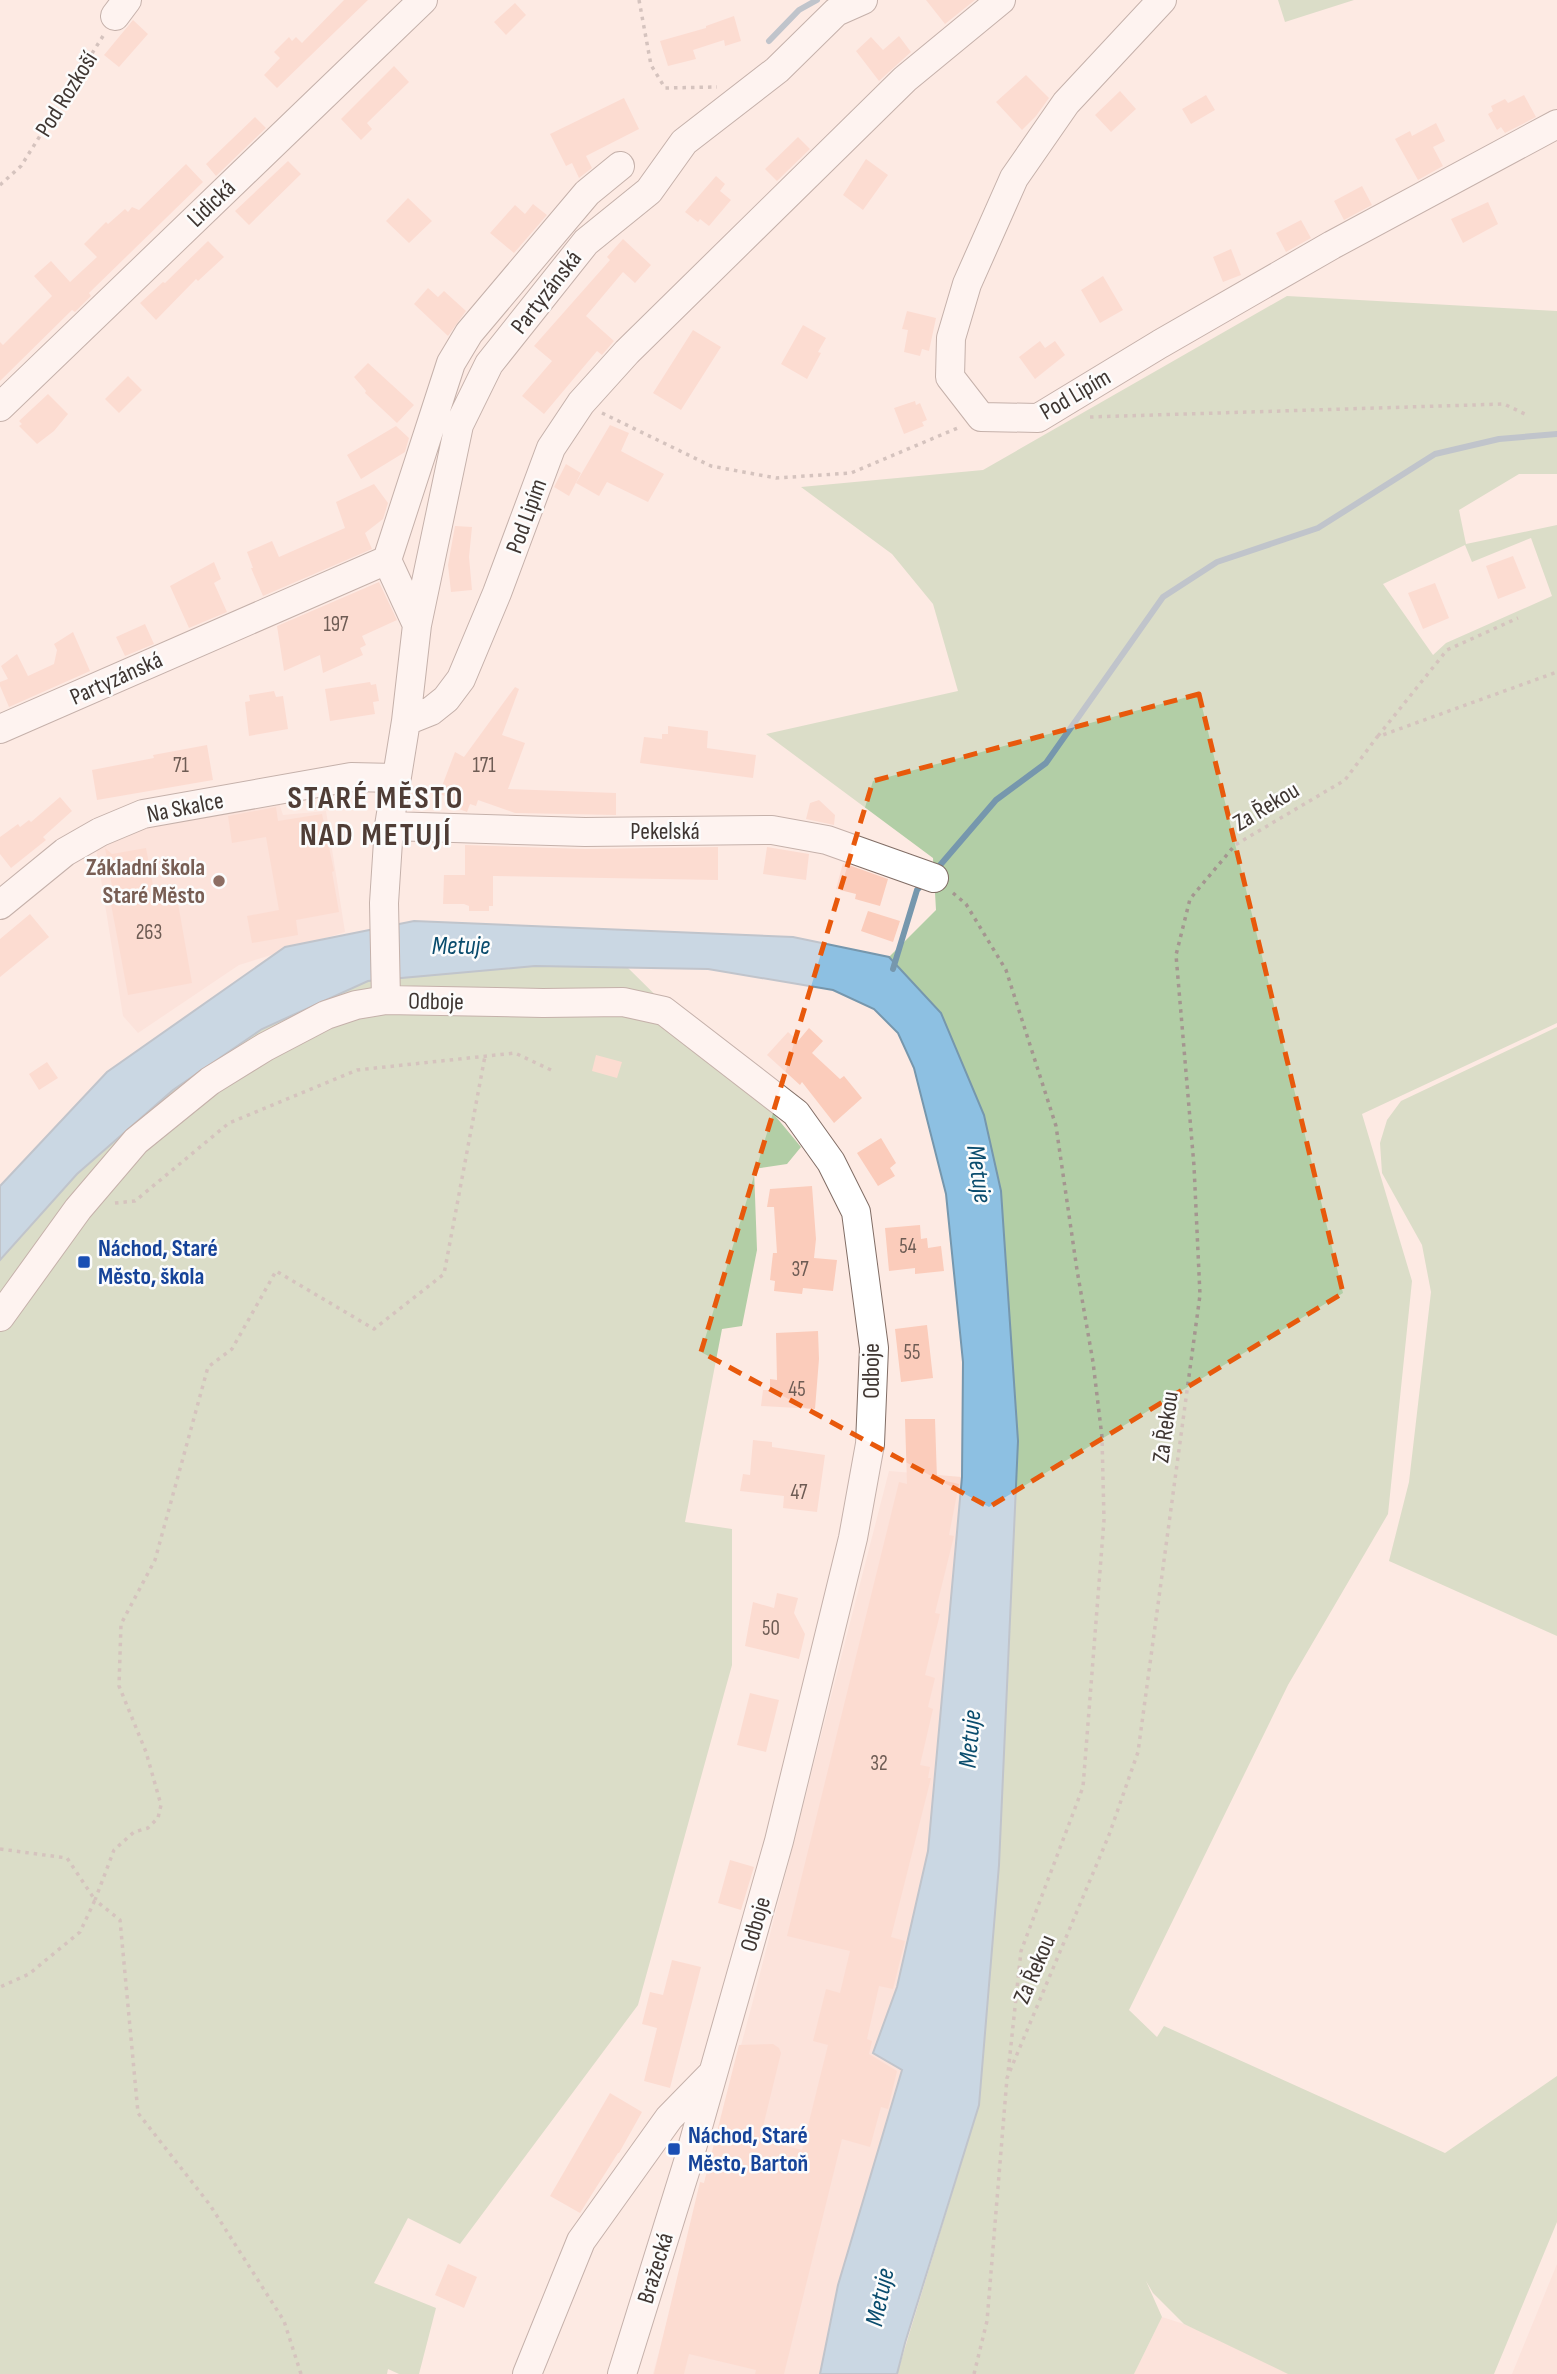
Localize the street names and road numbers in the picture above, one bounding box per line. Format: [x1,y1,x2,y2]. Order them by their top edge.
street label: Pod Rozkoší [29,46,104,142]
street label: Lidická [181,174,241,233]
street label: Partyzánská [505,245,588,340]
street label: Pod Lipím [1035,363,1116,426]
street label: Pod Lipím [500,475,553,557]
street label: Partyzánská [65,645,167,712]
street label: Za Řekou [1228,775,1305,837]
street label: Na Skalce [144,786,226,829]
street label: Pekelská [630,817,700,846]
street label: Odboje [408,987,464,1016]
street label: Odboje [857,1343,886,1399]
street label: Za Řekou [1146,1389,1185,1465]
street label: Odboje [734,1893,777,1955]
street label: Za Řekou [1007,1930,1062,2008]
street label: Bražecká [631,2229,680,2307]

